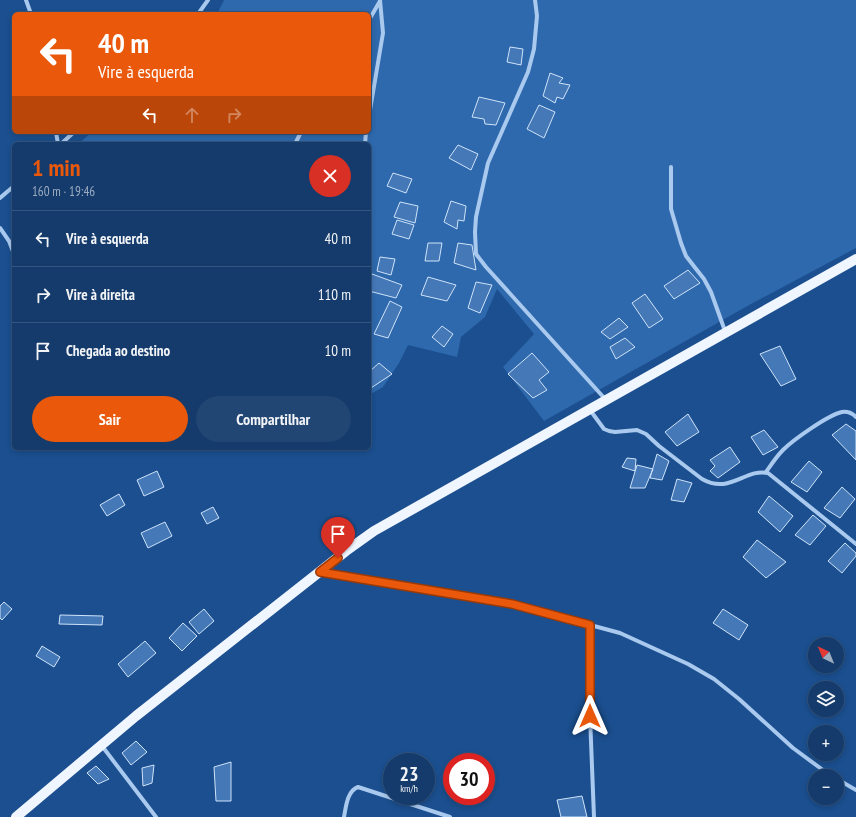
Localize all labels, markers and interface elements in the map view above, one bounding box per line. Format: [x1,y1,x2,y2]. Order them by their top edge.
text: 40 m [98,24,149,61]
icon: left [32,28,84,80]
text: Vire à esquerda [98,60,194,83]
icon: left [139,104,161,126]
icon: ahead [181,104,203,126]
icon: right [223,104,245,126]
text: 1 min [32,152,80,183]
button: close [309,155,351,197]
text: 160 m · 19:46 [32,183,95,200]
icon: left [32,228,54,250]
text: Vire à esquerda [66,229,149,248]
text: 40 m [325,229,351,248]
icon: right [32,284,54,306]
text: Vire à direita [66,285,135,304]
text: 110 m [318,285,351,304]
icon: arrive [32,340,54,362]
text: Chegada ao destino [66,341,170,360]
text: 10 m [325,341,351,360]
button: Sair [32,396,188,442]
button: Compartilhar [196,396,351,442]
pin [321,517,355,558]
icon: arrive [327,523,349,545]
north arrow [808,637,844,673]
map controls [808,637,844,805]
button: layers [808,681,844,717]
position arrow [569,695,611,737]
button: + [808,725,844,761]
speed limit sign: 30 [443,753,495,805]
text: 23 [399,761,419,787]
button: − [808,769,844,805]
text: km/h [400,782,418,795]

